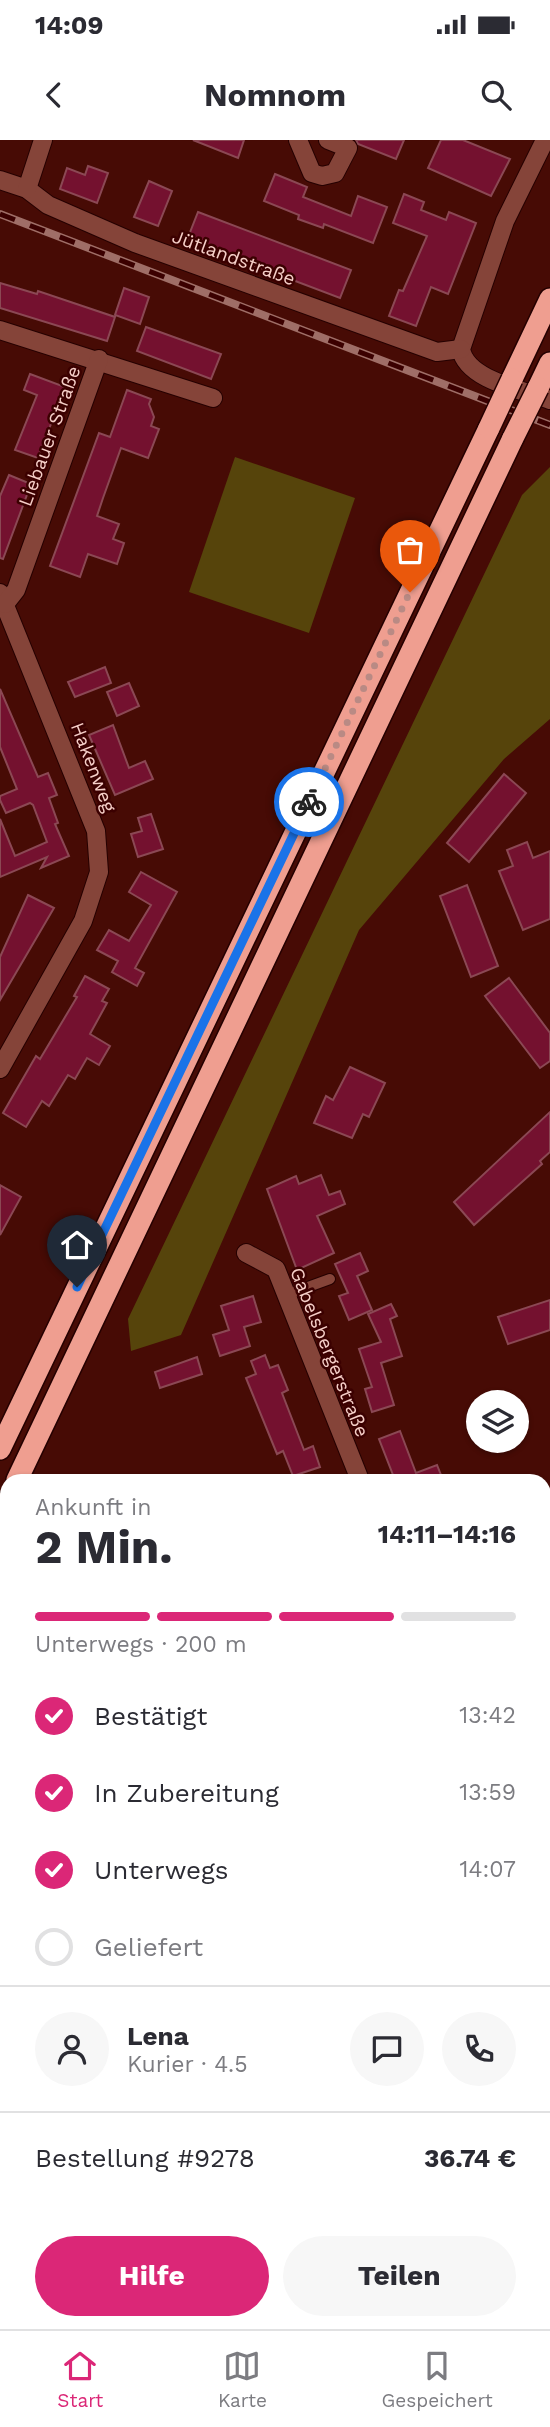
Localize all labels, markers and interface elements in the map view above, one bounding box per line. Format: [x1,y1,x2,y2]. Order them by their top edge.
text: 14:09 [35,10,104,40]
icon: back [35,76,73,114]
text: Nomnom [204,76,346,114]
icon: search [477,76,515,114]
street label: Jütlandstraße [169,225,299,290]
street label: Liebauer Straße [13,363,86,509]
pin [380,520,440,592]
icon: bag [391,531,429,569]
street label: Hakenweg [66,719,121,816]
courier [274,767,344,837]
icon: bike [290,783,328,821]
pin [47,1215,107,1287]
icon: home [58,1226,96,1264]
street label: Gabelsbergerstraße [285,1264,374,1440]
map controls [466,1390,529,1453]
button: layers [466,1390,529,1453]
text: Ankunft in [35,1494,151,1521]
text: 14:11–14:16 [378,1519,516,1549]
text: 2 Min. [35,1520,173,1574]
text: Unterwegs · 200 m [35,1631,247,1658]
icon: check [35,1697,73,1735]
text: Bestätigt [94,1701,207,1731]
text: 13:42 [459,1702,516,1729]
icon: check [35,1774,73,1812]
text: In Zubereitung [94,1778,279,1808]
text: 13:59 [459,1779,516,1806]
icon: check [35,1851,73,1889]
text: Unterwegs [94,1855,229,1885]
text: 14:07 [459,1856,516,1883]
text: Geliefert [94,1932,203,1962]
button: person [35,2012,109,2086]
button: chat [350,2012,424,2086]
button: phone [442,2012,516,2086]
text: Lena [127,2021,189,2051]
text: Kurier · 4.5 [127,2051,248,2078]
text: Bestellung #9278 [35,2143,255,2173]
text: 36.74 € [424,2143,516,2173]
button: Hilfe [35,2236,269,2316]
button: Teilen [283,2236,516,2316]
tab: Start [57,2347,103,2412]
tab: Karte [218,2347,267,2412]
tab: Gespeichert [382,2347,493,2412]

